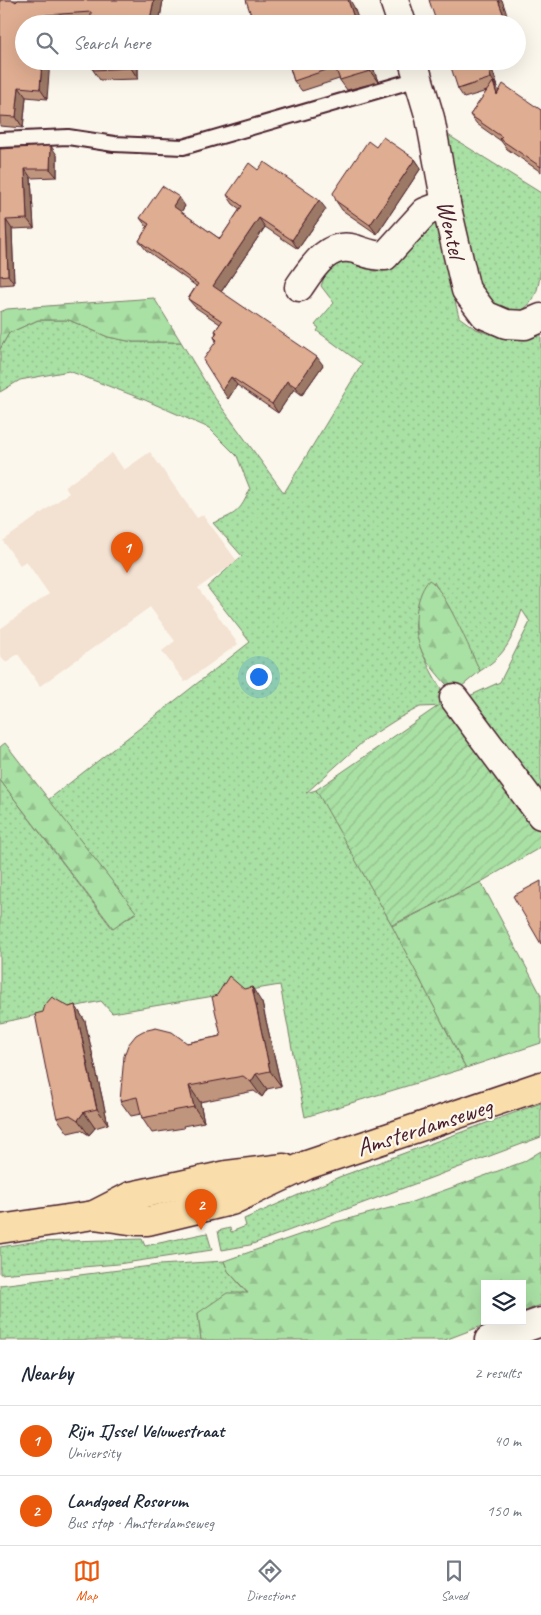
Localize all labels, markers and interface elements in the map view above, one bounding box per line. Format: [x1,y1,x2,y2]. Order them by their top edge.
search box [15,15,526,70]
icon: search [33,29,61,57]
text: Search here [73,31,150,55]
street label: Wentel [429,197,474,266]
pin: 1 [111,532,143,573]
your location [246,664,272,690]
street label: Amsterdamseweg [352,1089,498,1164]
pin: 2 [185,1189,217,1230]
map controls [481,1280,526,1325]
button: layers [481,1280,526,1325]
text: Nearby [20,1360,73,1386]
text: 2 results [474,1363,521,1383]
text: Rijn IJssel Veluwestraat [67,1419,224,1443]
text: 1 [32,1431,40,1451]
text: 40 m [494,1431,521,1451]
text: University [67,1443,120,1463]
text: Landgoed Rosorum [67,1489,188,1513]
text: 2 [32,1501,40,1521]
text: 150 m [487,1501,521,1521]
text: Bus stop · Amsterdamseweg [67,1513,214,1533]
tab: Map [73,1557,101,1604]
tab: Directions [246,1557,295,1604]
tab: Saved [440,1557,468,1604]

